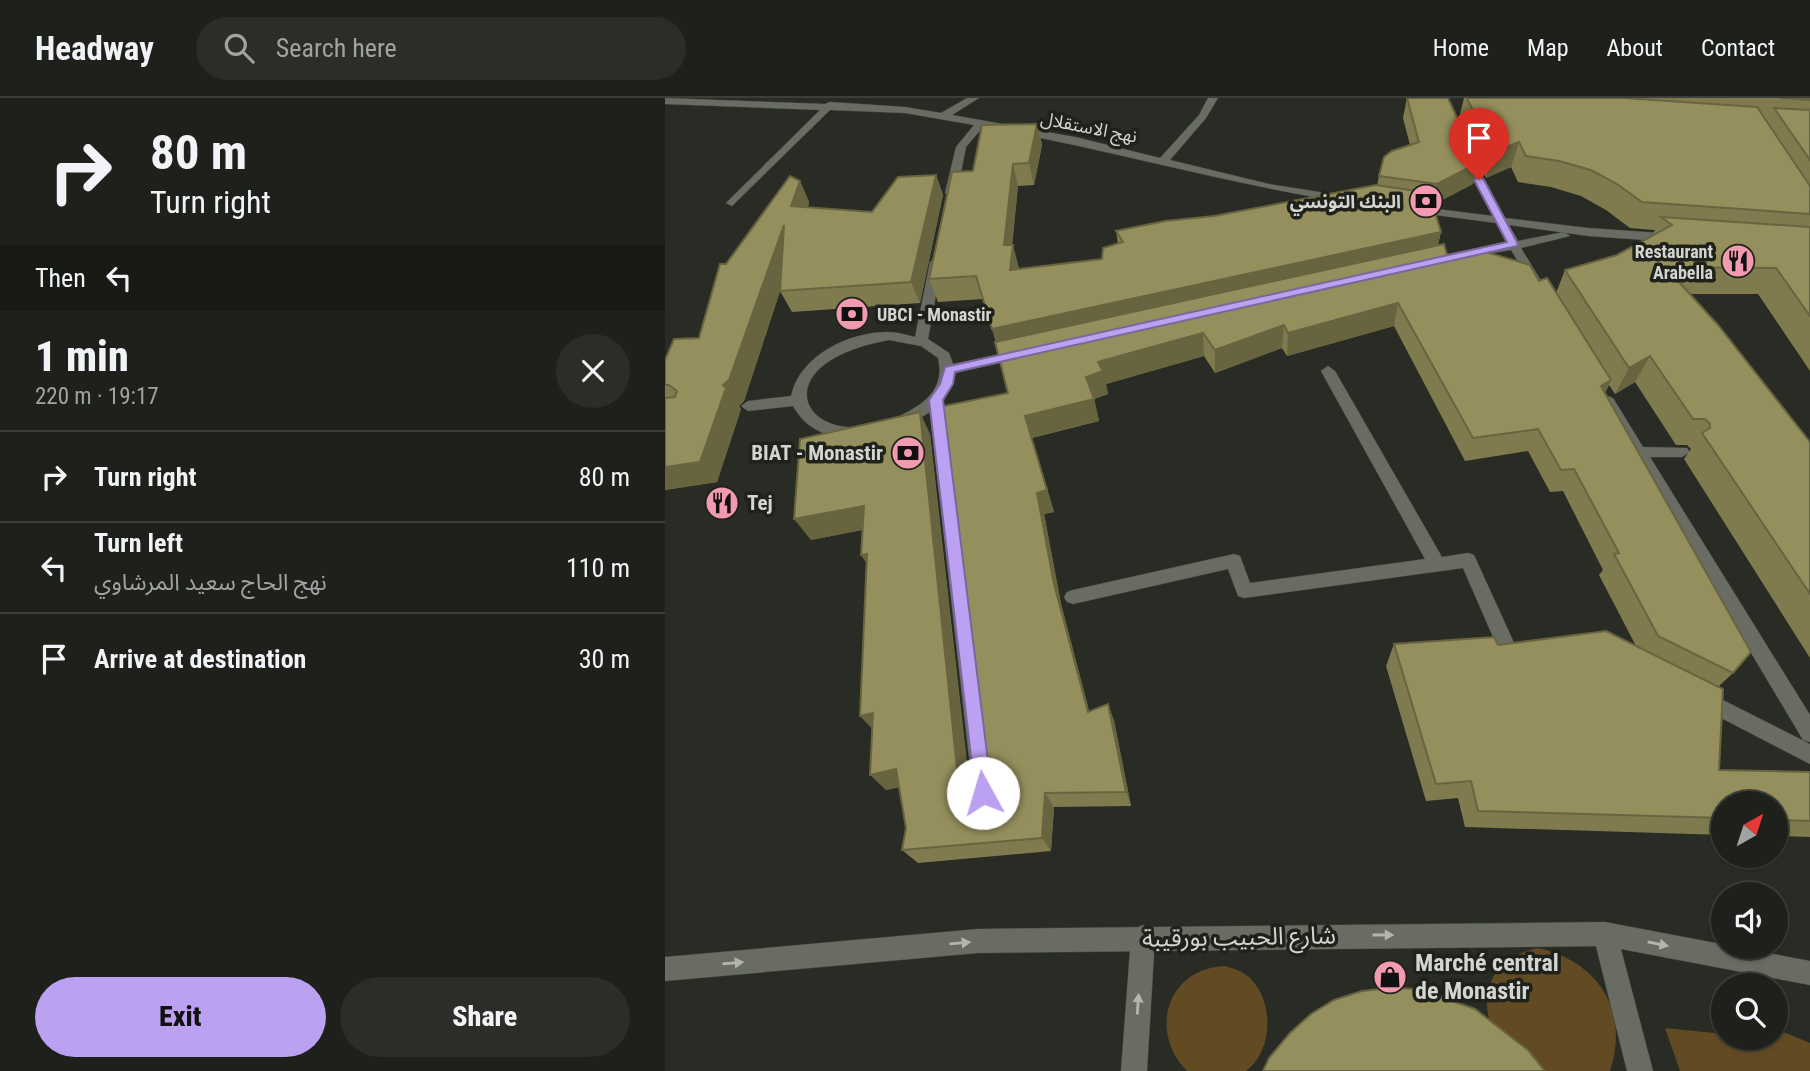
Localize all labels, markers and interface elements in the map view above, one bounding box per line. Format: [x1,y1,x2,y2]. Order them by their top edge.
search box [196,17,686,80]
text: Headway [35,29,154,68]
icon: search [220,29,258,67]
text: Search here [276,33,397,63]
text: Home [1433,34,1489,62]
text: Map [1527,34,1569,62]
text: About [1607,34,1663,62]
text: Contact [1701,34,1775,62]
street label: نهج الاستقلال [1039,107,1139,150]
pin [1449,108,1509,180]
icon: arrive [1460,119,1498,157]
text: 80 m [150,124,247,181]
icon: right [35,126,126,217]
bank icon: البنك التونسي [1407,182,1445,220]
text: Turn right [150,183,271,221]
place label: البنك التونسي [1290,191,1401,216]
place label: Restaurant Arabella [1635,241,1713,283]
restaurant icon: Restaurant Arabella [1719,242,1757,280]
icon: left [100,259,138,297]
text: Then [35,263,86,293]
bank icon: UBCI - Monastir [833,295,871,333]
place label: UBCI - Monastir [877,304,991,325]
text: 1 min [35,332,129,381]
button: close [556,334,630,408]
text: 220 m · 19:17 [35,383,159,410]
bank icon: BIAT - Monastir [889,434,927,472]
place label: BIAT - Monastir [751,441,883,465]
icon: right [35,458,73,496]
text: Turn right [94,462,196,492]
text: 80 m [579,462,630,492]
restaurant icon: Tej [703,484,741,522]
place label: Tej [747,491,773,515]
text: Turn left [94,528,183,558]
icon: left [35,549,73,587]
text: 110 m [566,553,630,583]
text: نهج الحاج سعيد المرشاوي [94,569,327,596]
icon: arrive [35,640,73,678]
text: Arrive at destination [94,644,306,674]
text: 30 m [579,644,630,674]
position arrow [946,756,1020,830]
north arrow [1711,791,1789,868]
map controls [1711,791,1788,1050]
button: sound [1711,882,1788,959]
street label: شارع الحبيب بورقيبة [1142,921,1336,956]
one-way arrow [1372,929,1394,941]
one-way arrow [949,937,971,948]
one-way arrow [1647,939,1669,950]
place label: Marché central de Monastir [1415,949,1559,1005]
one-way arrow [722,957,744,968]
shop icon: Marché central de Monastir [1371,958,1409,996]
button: search [1711,973,1788,1050]
button: Exit [35,977,326,1057]
button: Share [340,977,630,1057]
one-way arrow [1133,993,1144,1015]

